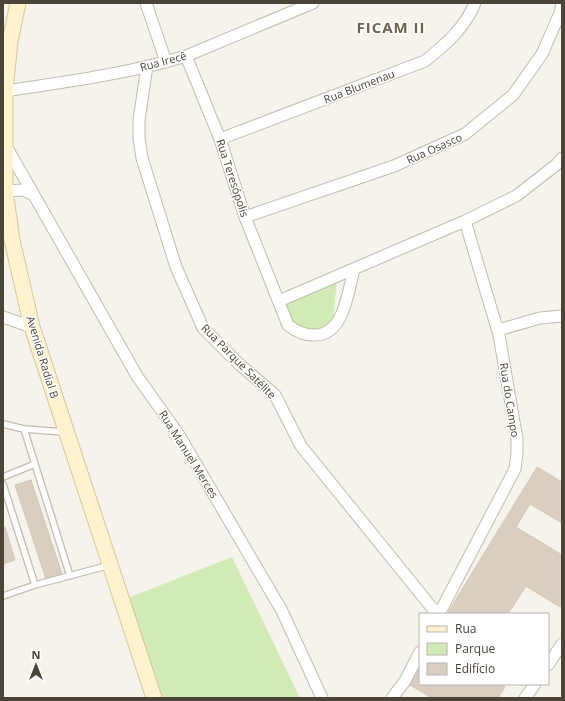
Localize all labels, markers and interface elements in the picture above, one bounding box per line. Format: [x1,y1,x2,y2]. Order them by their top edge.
district label: FICAM II [356,17,426,37]
street label: Rua Irecê [138,48,188,74]
street label: Rua Blumenau [321,66,397,106]
street label: Rua Osasco [404,129,465,167]
street label: Rua Teresópolis [213,137,253,219]
street label: Avenida Radial B [23,314,63,400]
street label: Rua Parque Satélite [198,320,280,402]
street label: Rua do Campo [497,362,523,439]
street label: Rua Manuel Merces [156,407,222,501]
legend [419,613,549,685]
text: Rua [455,620,476,637]
text: Parque [455,640,495,657]
north arrow [16,645,56,685]
text: N [32,647,40,662]
text: Edifício [455,660,495,677]

